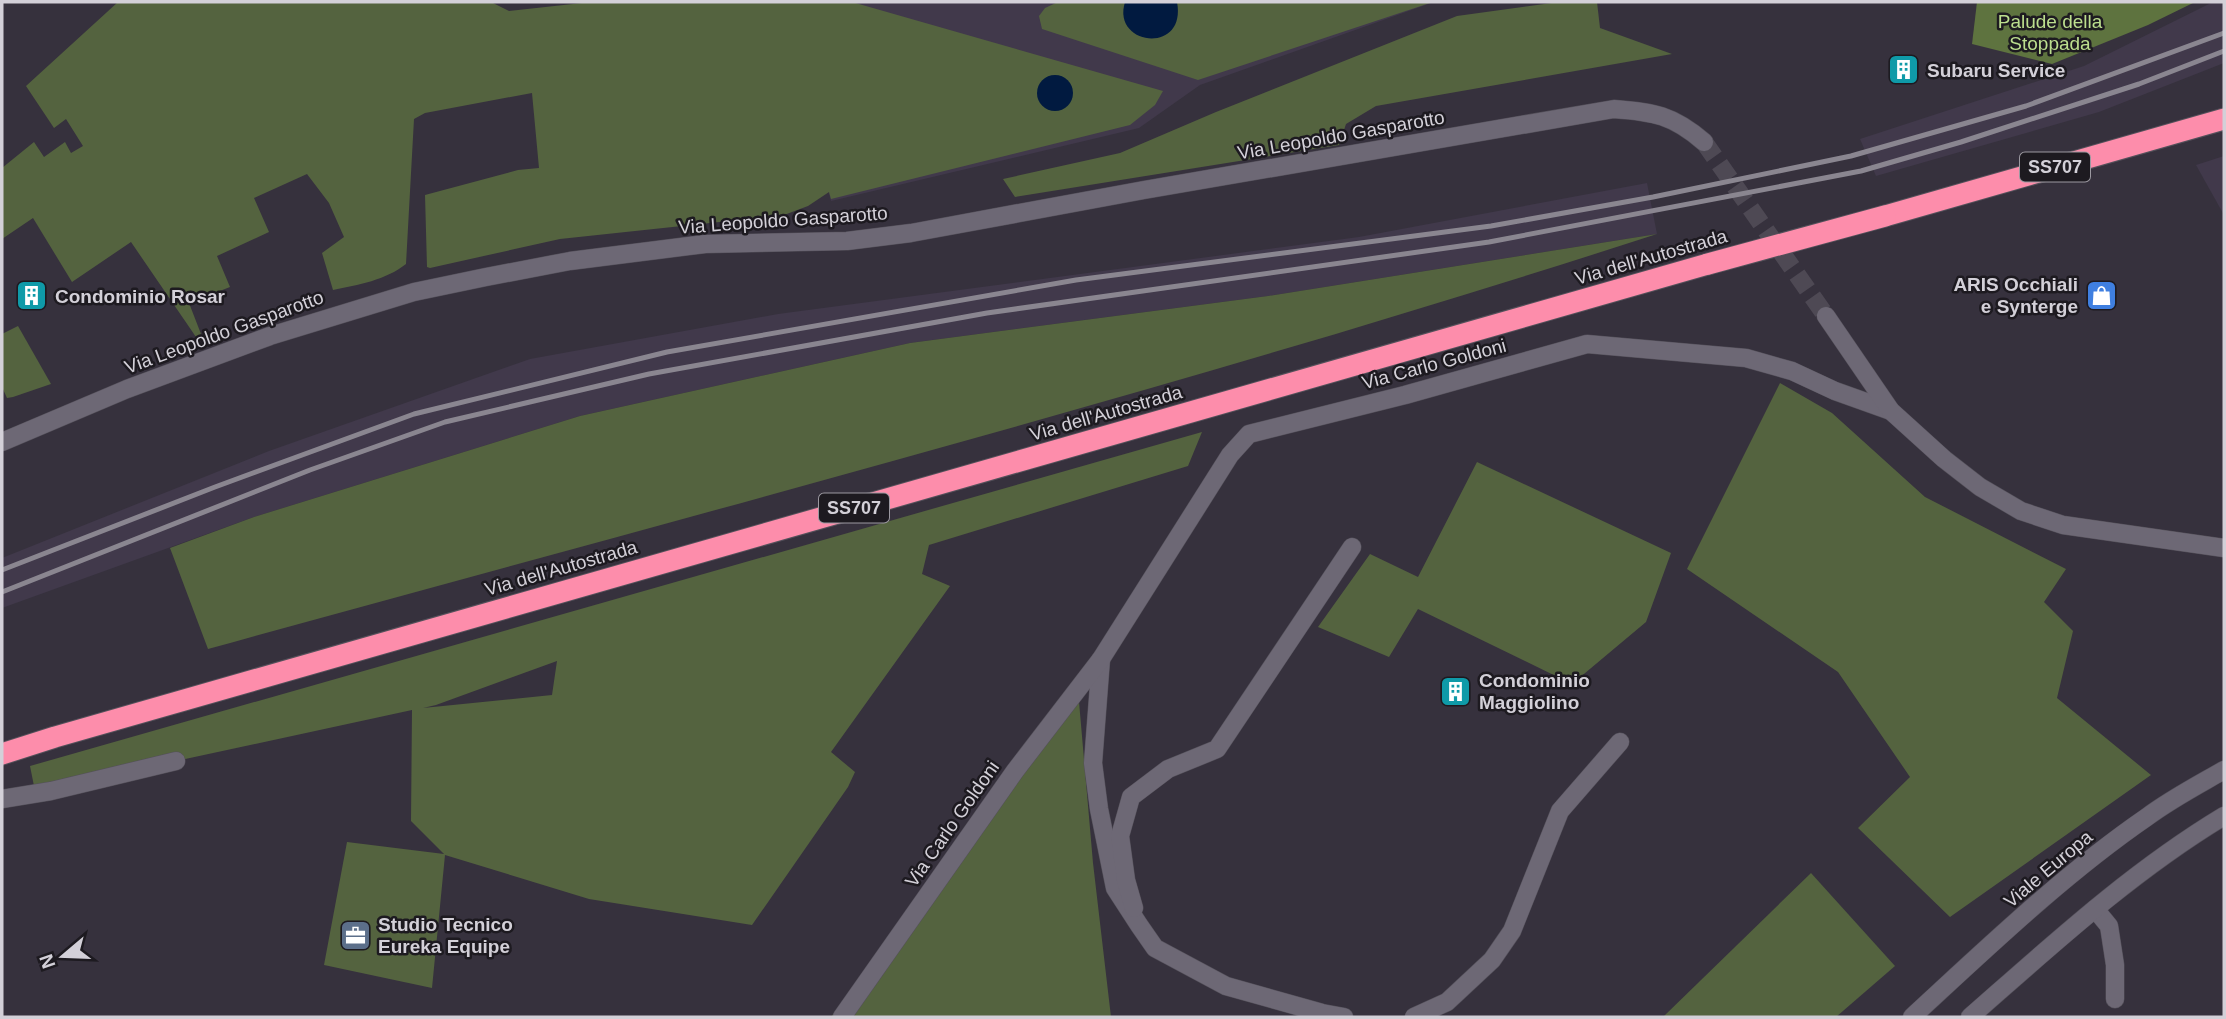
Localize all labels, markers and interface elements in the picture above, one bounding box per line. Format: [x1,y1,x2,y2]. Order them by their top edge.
park label: Palude della Stoppada [1998,11,2103,54]
building icon: Subaru Service [1887,53,1921,87]
place label: Subaru Service [1927,60,2065,81]
street label: Via Leopoldo Gasparotto [1236,106,1446,164]
road number: SS707 [2020,152,2090,182]
street label: Via Leopoldo Gasparotto [678,202,888,238]
street label: Via dell'Autostrada [1572,225,1730,289]
place label: ARIS Occhiali e Synterge [1953,274,2078,317]
shop icon: ARIS Occhiali e Synterge [2084,278,2118,312]
building icon: Condominio Rosar [15,279,49,313]
place label: Condominio Rosar [55,286,226,307]
street label: Via Leopoldo Gasparotto [122,286,326,378]
street label: Via Carlo Goldoni [1360,335,1508,393]
street label: Via dell'Autostrada [1027,381,1185,445]
road number: SS707 [819,494,889,522]
street label: Via dell'Autostrada [482,536,640,600]
place label: Condominio Maggiolino [1479,670,1590,713]
building icon: Condominio Maggiolino [1439,674,1473,708]
street label: Via Carlo Goldoni [901,757,1003,891]
street label: Viale Europa [2000,826,2097,912]
place label: Studio Tecnico Eureka Equipe [378,914,513,957]
office icon: Studio Tecnico Eureka Equipe [338,918,372,952]
north arrow [28,921,98,991]
text: N [35,951,60,971]

